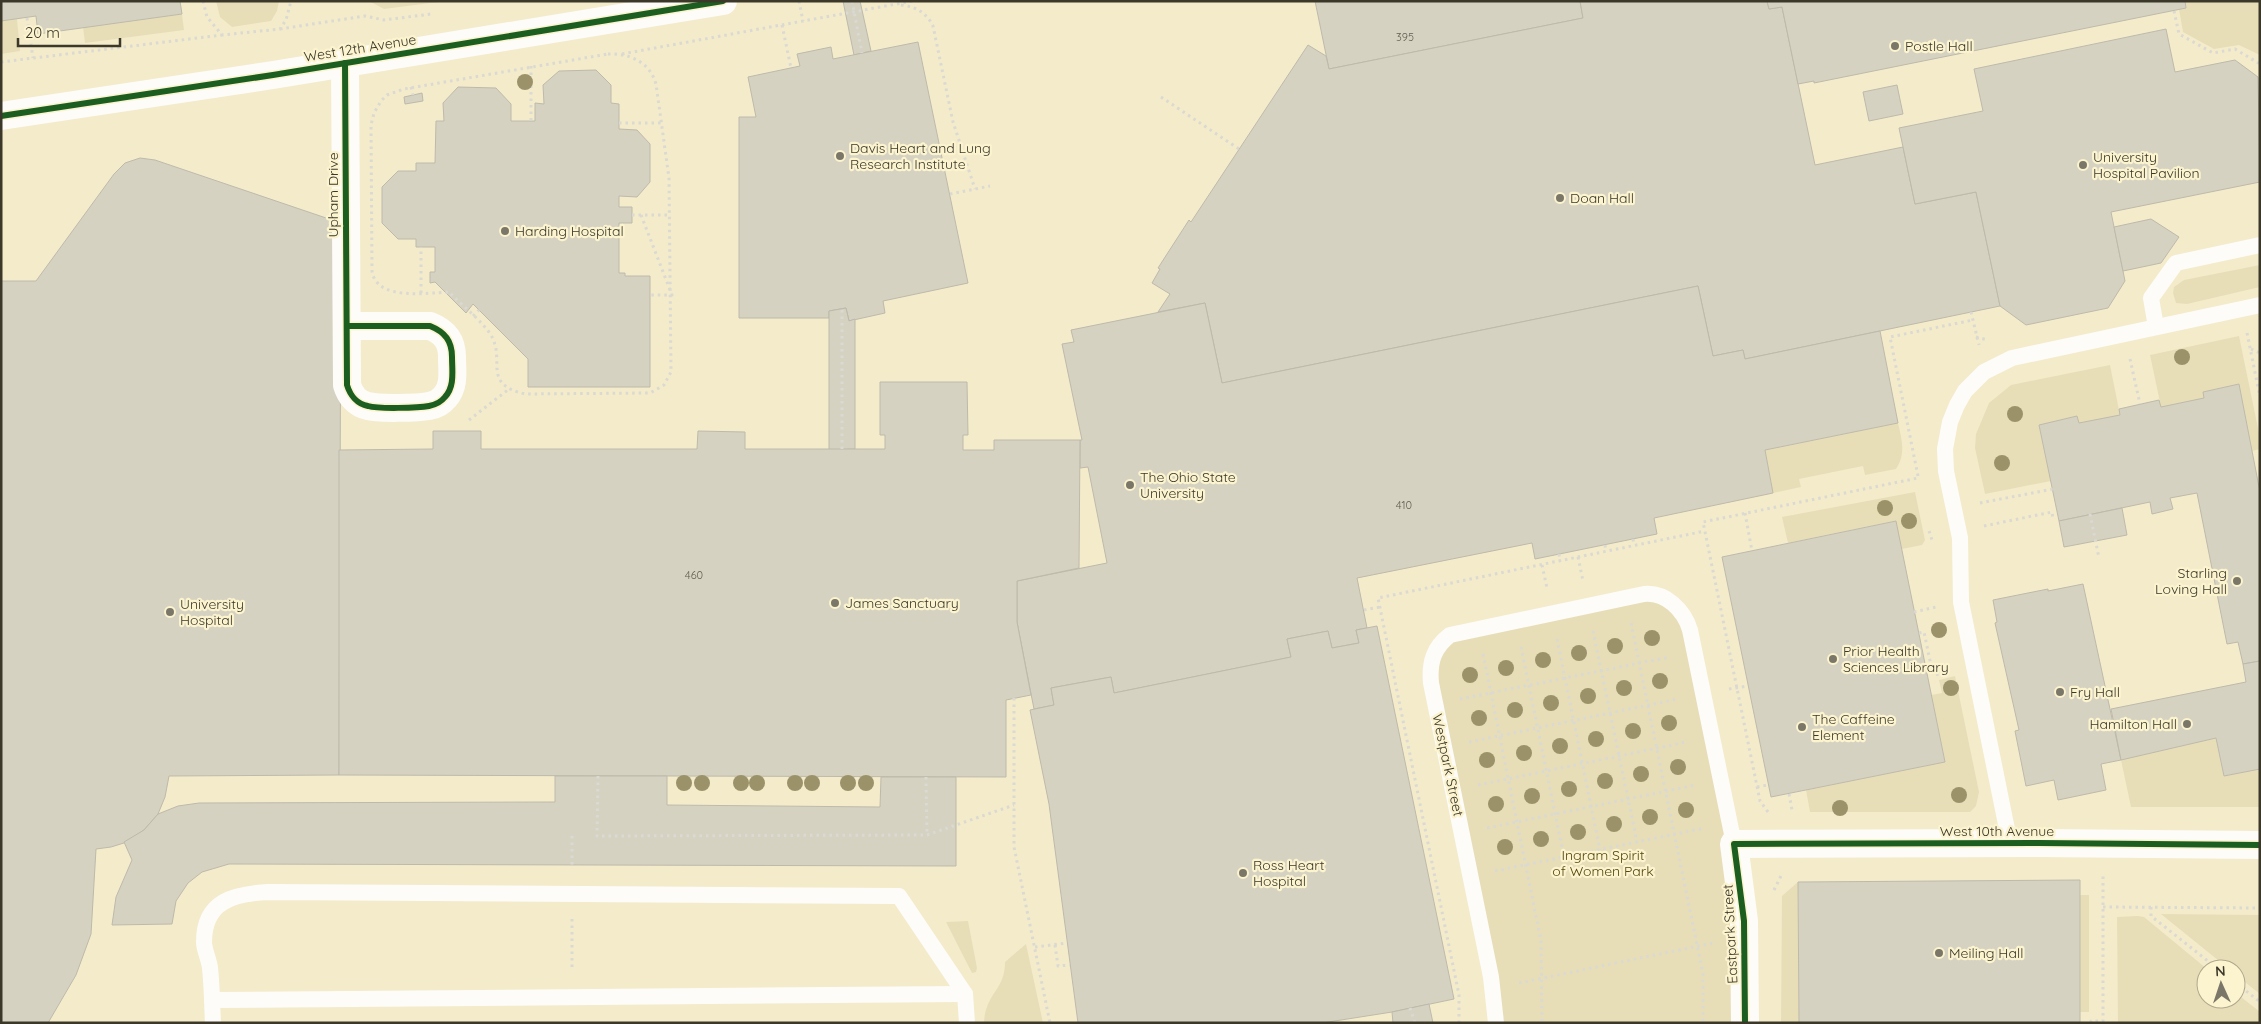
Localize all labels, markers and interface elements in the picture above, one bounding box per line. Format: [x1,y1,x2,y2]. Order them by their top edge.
scale bar [18,15,120,47]
text: 20 m [25,23,60,42]
street label: West 12th Avenue [302,30,418,66]
house number: 395 [1396,30,1414,44]
place label: Postle Hall [1905,37,1973,55]
marker: Postle Hall [1889,40,1901,52]
place label: Davis Heart and Lung Research Institute [850,139,991,173]
place label: University Hospital Pavilion [2093,148,2200,182]
marker: Davis Heart and Lung Research Institute [834,150,846,162]
street label: Upham Drive [324,152,342,238]
marker: University Hospital Pavilion [2077,159,2089,171]
place label: Doan Hall [1570,189,1634,207]
marker: Doan Hall [1554,192,1566,204]
place label: Harding Hospital [515,222,624,240]
marker: Harding Hospital [499,225,511,237]
place label: The Ohio State University [1140,468,1236,502]
marker: The Ohio State University [1124,479,1136,491]
house number: 410 [1396,498,1412,512]
place label: Starling Loving Hall [2155,564,2227,598]
house number: 460 [685,568,703,582]
marker: Starling Loving Hall [2231,575,2243,587]
place label: James Sanctuary [845,594,959,612]
place label: University Hospital [180,595,244,629]
marker: James Sanctuary [829,597,841,609]
marker: University Hospital [164,606,176,618]
place label: Prior Health Sciences Library [1843,642,1949,676]
marker: Prior Health Sciences Library [1827,653,1839,665]
place label: Fry Hall [2070,683,2120,701]
marker: Fry Hall [2054,686,2066,698]
place label: The Caffeine Element [1812,710,1895,744]
street label: Westpark Street [1428,712,1468,818]
place label: Hamilton Hall [2089,715,2177,733]
marker: Hamilton Hall [2181,718,2193,730]
marker: The Caffeine Element [1796,721,1808,733]
street label: West 10th Avenue [1940,822,2054,840]
park label: Ingram Spirit of Women Park [1552,846,1654,880]
place label: Ross Heart Hospital [1253,856,1325,890]
marker: Ross Heart Hospital [1237,867,1249,879]
street label: Eastpark Street [1718,884,1742,984]
place label: Meiling Hall [1949,944,2023,962]
marker: Meiling Hall [1933,947,1945,959]
north arrow [2196,959,2246,1009]
text: N [2215,962,2226,980]

